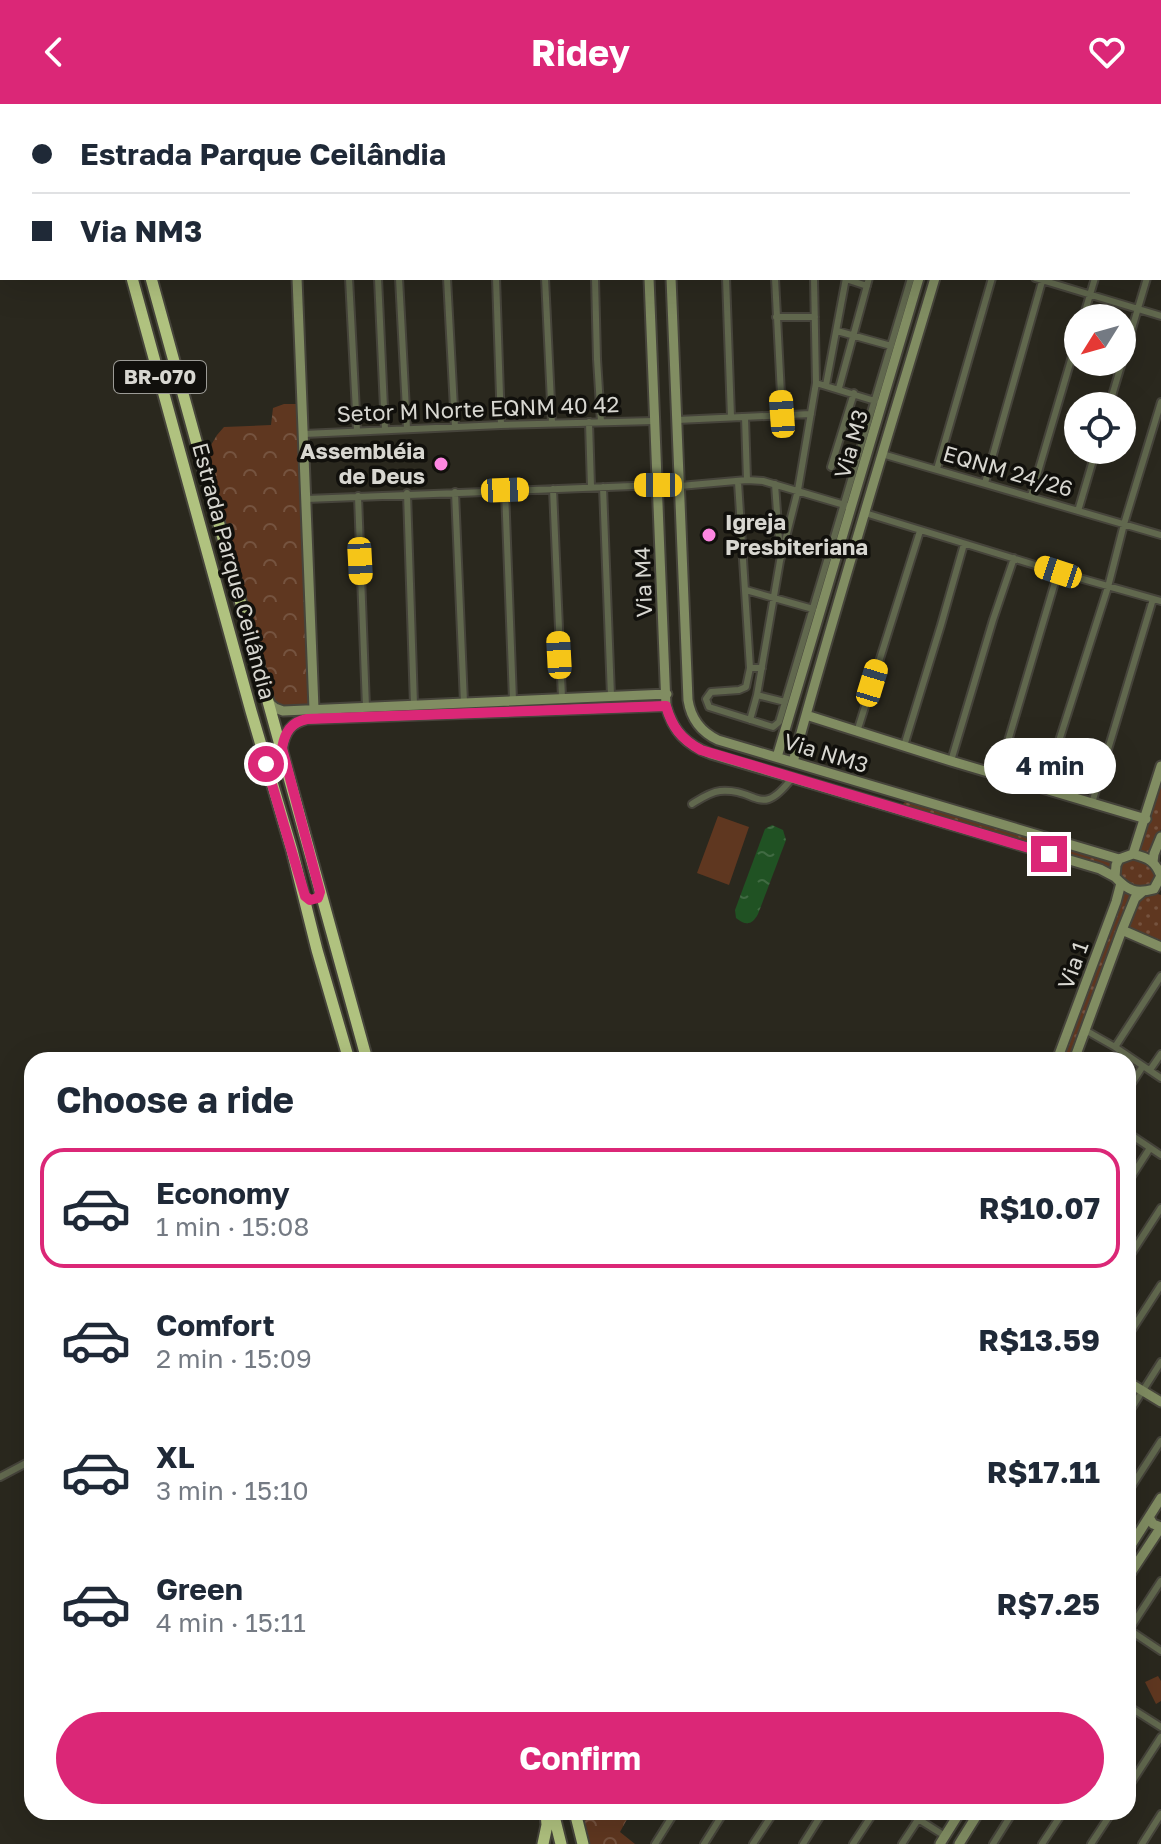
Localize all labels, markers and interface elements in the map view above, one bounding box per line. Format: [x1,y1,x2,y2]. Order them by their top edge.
icon: back [32,30,76,74]
icon: heart [1085,30,1129,74]
text: Ridey [531,31,630,74]
text: Estrada Parque Ceilândia [80,136,446,172]
text: Via NM3 [80,213,202,249]
north arrow [1064,304,1136,376]
map controls [1064,304,1136,464]
road number: BR-070 [114,361,206,393]
car [768,389,796,439]
street label: Setor M Norte EQNM 40 42 [336,390,620,427]
button: locate [1064,392,1136,464]
street label: Via M3 [828,406,873,481]
place label: Assembléia de Deus [300,437,425,489]
street label: EQNM 24/26 [940,439,1076,502]
street label: Estrada Parque Ceilândia [187,440,282,702]
marker: Assembléia de Deus [432,455,450,473]
car [634,473,682,497]
car [481,477,529,503]
place label: Igreja Presbiteriana [725,508,868,560]
marker: Igreja Presbiteriana [700,526,718,544]
car [347,536,373,586]
street label: Via M4 [628,546,657,618]
car [1031,553,1085,591]
car [546,630,572,680]
car [854,657,890,709]
street label: Via NM3 [781,727,872,778]
callout: 4 min [983,738,1115,794]
route start [248,746,284,782]
text: 4 min [1016,750,1084,781]
route end [1031,836,1067,872]
street label: Via 1 [1051,937,1094,993]
text: Choose a ride [56,1078,294,1121]
icon: car [60,1172,132,1244]
text: Economy [156,1175,290,1211]
text: R$10.07 [979,1190,1100,1226]
text: 1 min · 15:08 [156,1211,309,1242]
icon: car [60,1304,132,1376]
text: Comfort [156,1307,275,1343]
text: R$13.59 [978,1322,1100,1358]
text: 2 min · 15:09 [156,1343,312,1374]
icon: car [60,1436,132,1508]
text: XL [156,1439,195,1475]
text: R$17.11 [987,1454,1100,1490]
text: 3 min · 15:10 [156,1475,309,1506]
icon: car [60,1568,132,1640]
text: Green [156,1571,243,1607]
text: R$7.25 [997,1586,1100,1622]
text: 4 min · 15:11 [156,1607,306,1638]
button: Confirm [56,1712,1104,1804]

